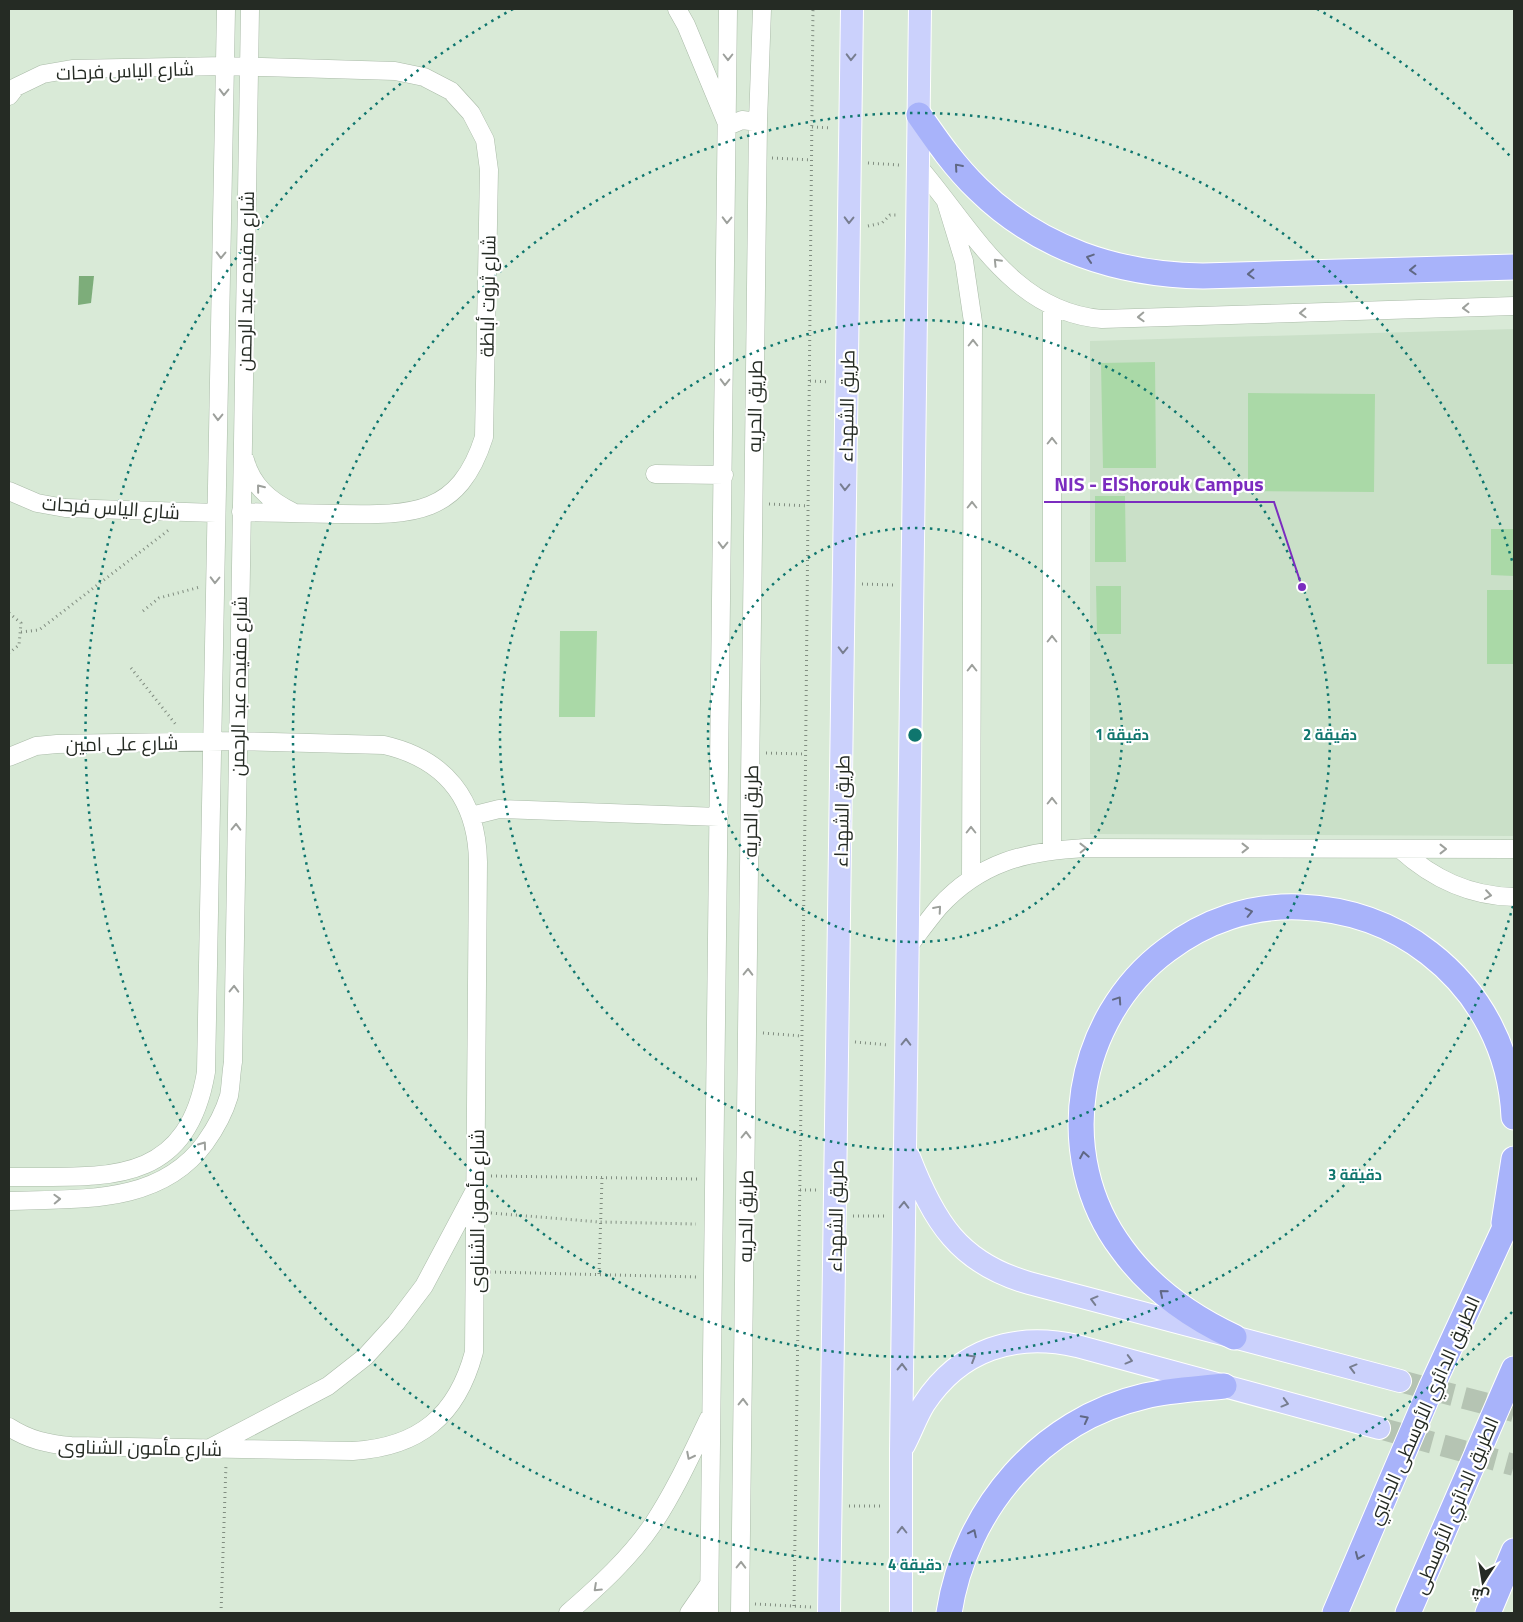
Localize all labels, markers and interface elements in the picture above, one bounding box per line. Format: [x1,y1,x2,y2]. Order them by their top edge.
street label: شارع الياس فرحات [55,53,195,87]
one-way arrow [723,54,733,62]
one-way arrow [846,54,856,62]
one-way arrow [219,89,229,97]
one-way arrow [955,164,964,173]
street label: شارع مفيده عبد الرحمن [229,191,261,371]
one-way arrow [722,216,732,224]
one-way arrow [844,216,854,224]
street label: شارع ثروت أباظة [471,235,503,357]
one-way arrow [216,252,226,259]
one-way arrow [1086,254,1095,264]
one-way arrow [994,258,1003,267]
one-way arrow [1409,264,1417,275]
one-way arrow [1246,269,1254,280]
one-way arrow [1461,303,1469,313]
one-way arrow [1299,307,1307,318]
one-way arrow [1136,312,1144,323]
one-way arrow [968,338,978,346]
street label: طريق الشهداء [831,350,861,462]
street label: طريق الحريه [739,359,769,453]
one-way arrow [720,379,730,387]
one-way arrow [213,414,223,422]
one-way arrow [1047,437,1057,444]
callout: NIS - ElShorouk Campus [1044,467,1274,502]
text: NIS - ElShorouk Campus [1054,468,1264,499]
one-way arrow [840,484,850,492]
one-way arrow [257,485,265,494]
street label: شارع الياس فرحات [41,488,181,526]
one-way arrow [967,501,977,508]
one-way arrow [718,542,728,549]
one-way arrow [210,576,220,584]
street label: شارع مفيده عبد الرحمن [222,596,254,776]
one-way arrow [1047,634,1057,642]
one-way arrow [838,646,848,654]
one-way arrow [967,663,977,671]
text: 1 دقيقة [1095,723,1149,746]
text: 2 دقيقة [1303,723,1357,746]
centre of rings [906,726,924,744]
street label: شارع على امين [65,728,179,758]
street label: طريق الشهداء [826,755,856,867]
street label: طريق الحريه [735,764,765,858]
one-way arrow [1047,797,1057,804]
one-way arrow [231,823,241,830]
one-way arrow [966,826,976,834]
one-way arrow [1079,843,1087,854]
one-way arrow [1242,843,1249,853]
one-way arrow [1439,844,1447,854]
one-way arrow [1483,889,1492,899]
one-way arrow [932,906,941,915]
one-way arrow [1245,907,1254,918]
one-way arrow [743,968,753,976]
one-way arrow [229,985,239,993]
one-way arrow [1112,996,1121,1006]
one-way arrow [901,1038,911,1046]
street label: شارع مأمون الشناوى [462,1129,491,1293]
one-way arrow [741,1130,751,1138]
one-way arrow [198,1142,206,1151]
one-way arrow [1080,1151,1090,1159]
street label: طريق الشهداء [820,1160,850,1272]
text: 3 دقيقة [1328,1163,1382,1186]
street label: طريق الحريه [730,1169,760,1263]
one-way arrow [54,1194,62,1204]
one-way arrow [899,1200,909,1208]
one-way arrow [1159,1290,1168,1299]
street label: الطريق الدائري الأوسطى الجانبي [1362,1292,1484,1528]
one-way arrow [1090,1295,1099,1306]
one-way arrow [966,1355,975,1365]
one-way arrow [1124,1355,1132,1365]
one-way arrow [897,1363,907,1370]
one-way arrow [1349,1364,1357,1374]
one-way arrow [1281,1397,1290,1408]
one-way arrow [737,1398,748,1406]
street label: الطريق الدائري الأوسطى [1407,1413,1503,1597]
one-way arrow [1080,1415,1089,1425]
street label: شارع مأمون الشناوى [58,1431,222,1463]
one-way arrow [686,1451,696,1460]
one-way arrow [897,1525,907,1533]
one-way arrow [967,1530,977,1539]
one-way arrow [1355,1551,1365,1560]
text: 4 دقيقة [888,1553,942,1576]
north arrow [1458,1557,1508,1607]
one-way arrow [736,1560,746,1568]
one-way arrow [593,1582,602,1591]
text: ش [1469,1583,1491,1607]

